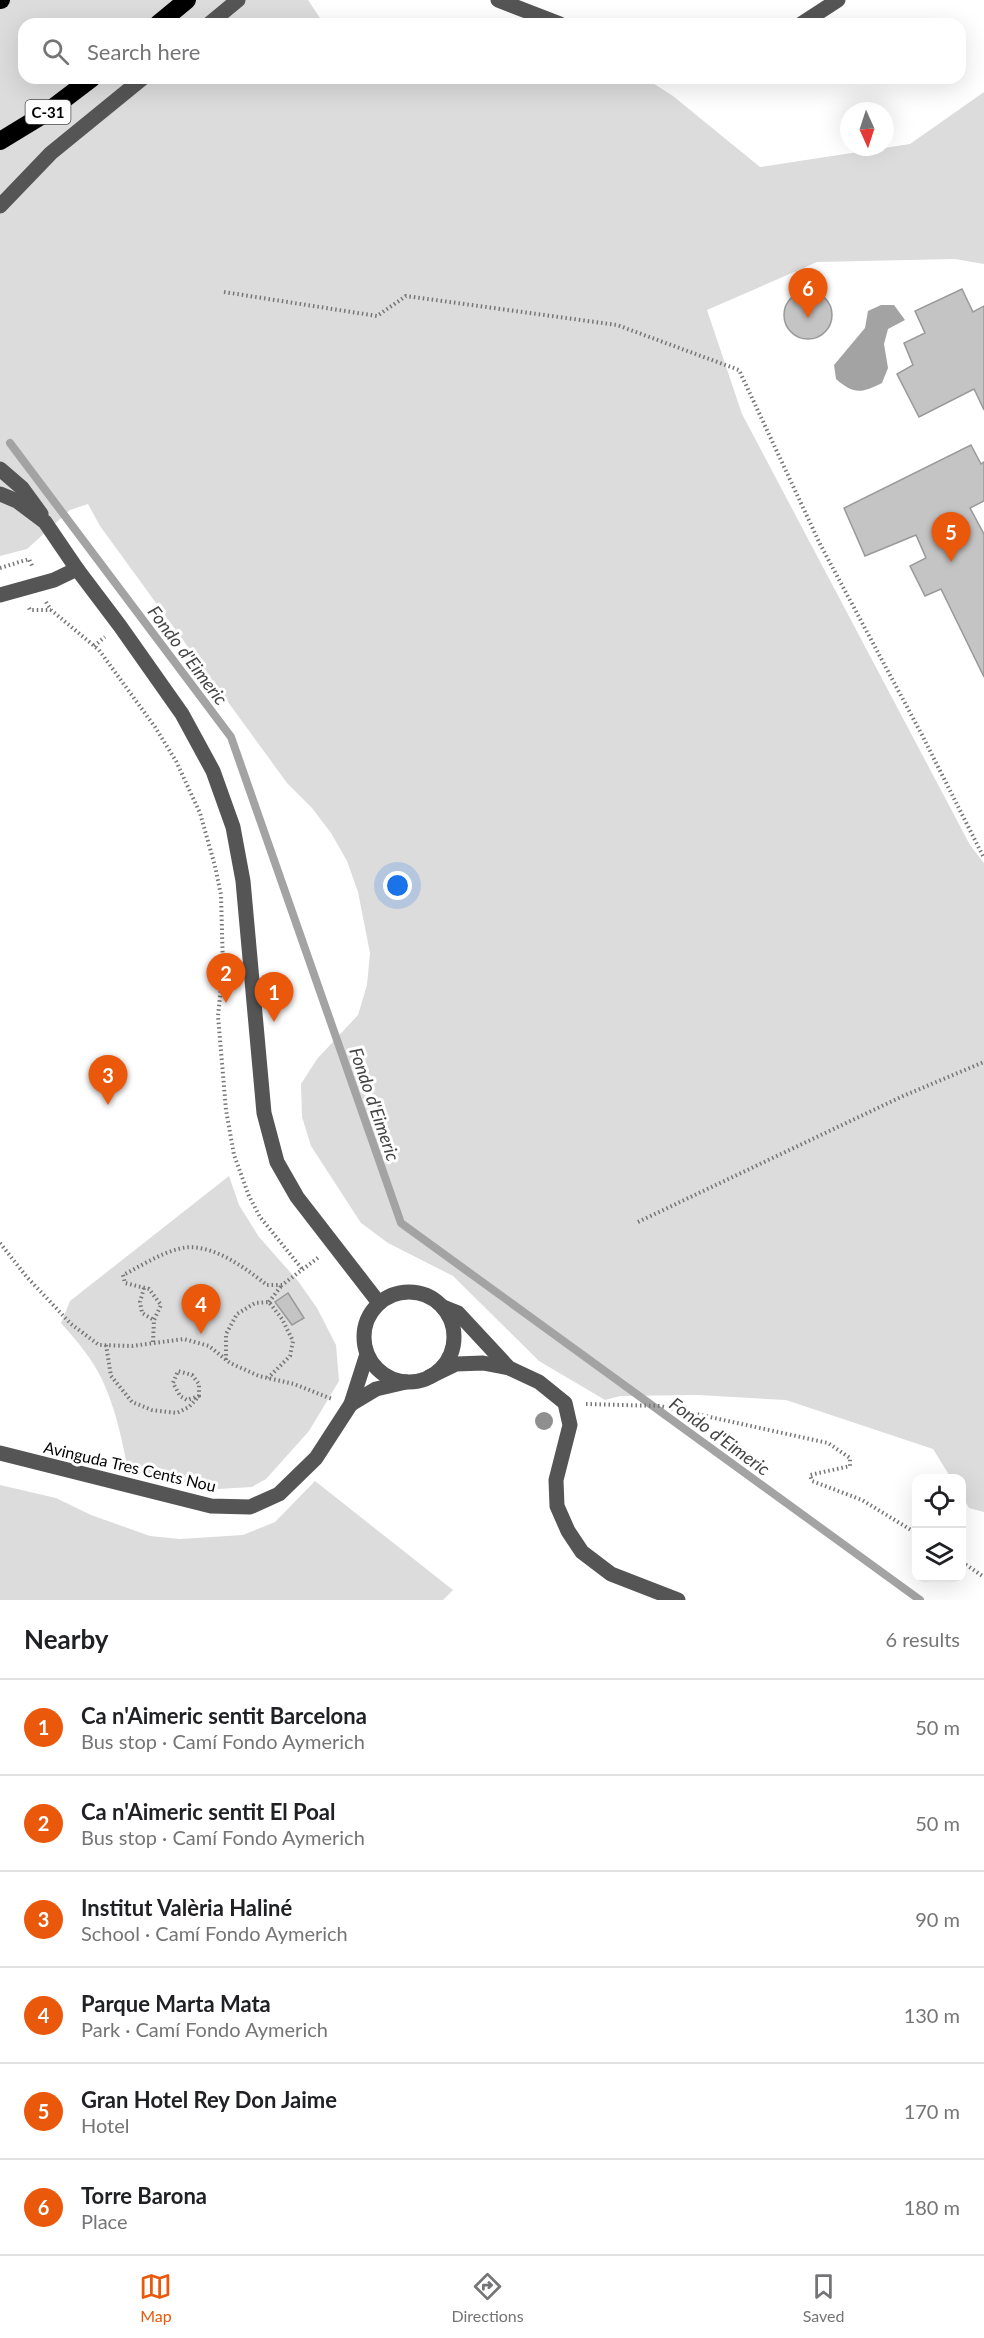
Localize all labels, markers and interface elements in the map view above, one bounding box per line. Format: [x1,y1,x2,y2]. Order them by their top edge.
search box [18,18,966,84]
icon: search [39,35,72,68]
text: Search here [87,38,200,65]
road number: C-31 [26,100,70,124]
north arrow [840,102,894,156]
pin: 6 [788,268,828,318]
pin: 5 [932,512,970,562]
water label: Fondo d'Eimeric [143,601,233,709]
your location [383,871,412,900]
pin: 2 [206,954,246,1003]
pin: 1 [254,972,294,1022]
water label: Fondo d'Eimeric [345,1044,405,1164]
pin: 3 [88,1056,128,1105]
pin: 4 [182,1284,220,1334]
water label: Fondo d'Eimeric [665,1392,775,1480]
street label: Avinguda Tres Cents Nou [42,1437,218,1495]
map controls [912,1474,966,1582]
button: locate [912,1474,966,1528]
button: layers [912,1528,966,1582]
text: Nearby [24,1623,109,1655]
text: 6 results [885,1627,960,1651]
text: Ca n'Aimeric sentit Barcelona [81,1702,367,1729]
text: 1 [38,1715,49,1739]
text: 50 m [915,1715,960,1739]
text: Bus stop · Camí Fondo Aymerich [81,1729,365,1753]
text: Ca n'Aimeric sentit El Poal [81,1798,335,1825]
text: 2 [38,1811,49,1835]
text: 50 m [915,1811,960,1835]
text: Bus stop · Camí Fondo Aymerich [81,1825,365,1849]
text: Institut Valèria Haliné [81,1894,292,1921]
text: 3 [38,1907,49,1931]
text: 90 m [915,1907,960,1931]
text: School · Camí Fondo Aymerich [81,1921,348,1945]
text: Parque Marta Mata [81,1990,271,2017]
text: 4 [38,2003,49,2027]
text: 130 m [904,2003,960,2027]
text: Park · Camí Fondo Aymerich [81,2017,328,2041]
text: Gran Hotel Rey Don Jaime [81,2086,337,2113]
text: 5 [38,2099,49,2123]
text: 170 m [904,2099,960,2123]
text: Hotel [81,2113,130,2137]
text: Torre Barona [81,2182,207,2209]
text: 6 [38,2195,49,2219]
text: 180 m [904,2195,960,2219]
text: Place [81,2209,128,2233]
tab: Map [139,2270,172,2325]
tab: Directions [451,2270,524,2325]
tab: Saved [803,2270,844,2325]

